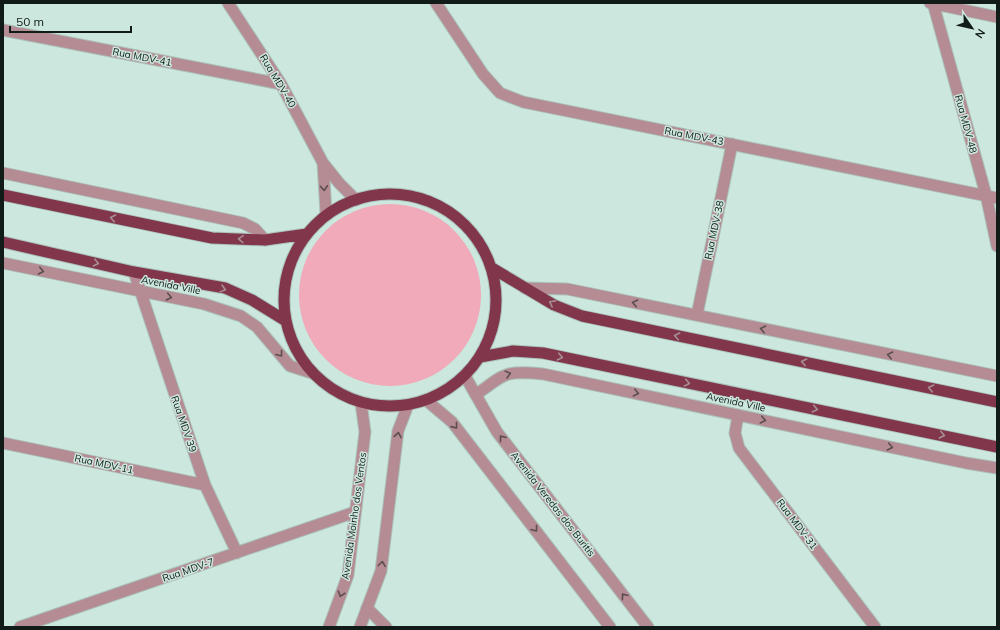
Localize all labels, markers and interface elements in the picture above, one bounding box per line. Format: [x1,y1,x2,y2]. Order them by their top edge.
scale bar [10,8,131,34]
north arrow [952,8,992,48]
text: 50 m [16,14,44,29]
text: N [972,26,988,41]
street label: Rua MDV-41 [111,45,173,69]
street label: Rua MDV-40 [257,52,299,110]
street label: Rua MDV-48 [952,93,980,155]
street label: Rua MDV-43 [663,124,725,148]
one-way arrow [320,185,329,191]
street label: Rua MDV-38 [701,199,727,261]
one-way arrow [110,214,116,222]
one-way arrow [238,235,244,243]
one-way arrow [92,259,99,267]
one-way arrow [38,267,44,275]
street label: Avenida Ville [140,273,202,297]
one-way arrow [219,284,226,293]
one-way arrow [165,292,172,301]
one-way arrow [632,299,638,307]
one-way arrow [548,300,556,307]
one-way arrow [760,325,766,333]
one-way arrow [674,332,680,340]
one-way arrow [276,349,283,356]
one-way arrow [887,351,893,359]
one-way arrow [557,352,563,360]
one-way arrow [801,358,807,366]
one-way arrow [504,370,511,379]
one-way arrow [684,378,691,386]
one-way arrow [928,384,935,393]
one-way arrow [632,389,639,397]
street label: Avenida Ville [705,389,767,415]
street label: Rua MDV 39 [168,394,200,454]
one-way arrow [812,404,818,413]
one-way arrow [760,415,766,423]
one-way arrow [451,422,458,429]
one-way arrow [939,431,945,439]
one-way arrow [393,432,401,438]
one-way arrow [499,435,506,442]
one-way arrow [887,443,893,451]
street label: Avenida Veredas dos Buritis [508,449,598,559]
street label: Rua MDV-11 [73,451,135,477]
street label: Avenida Moinho dos Ventos [339,451,369,580]
street label: Rua MDV-31 [774,496,820,552]
one-way arrow [530,525,537,532]
street label: Rua MDV-7 [160,555,216,585]
one-way arrow [377,561,386,567]
one-way arrow [338,590,346,597]
one-way arrow [622,594,629,601]

